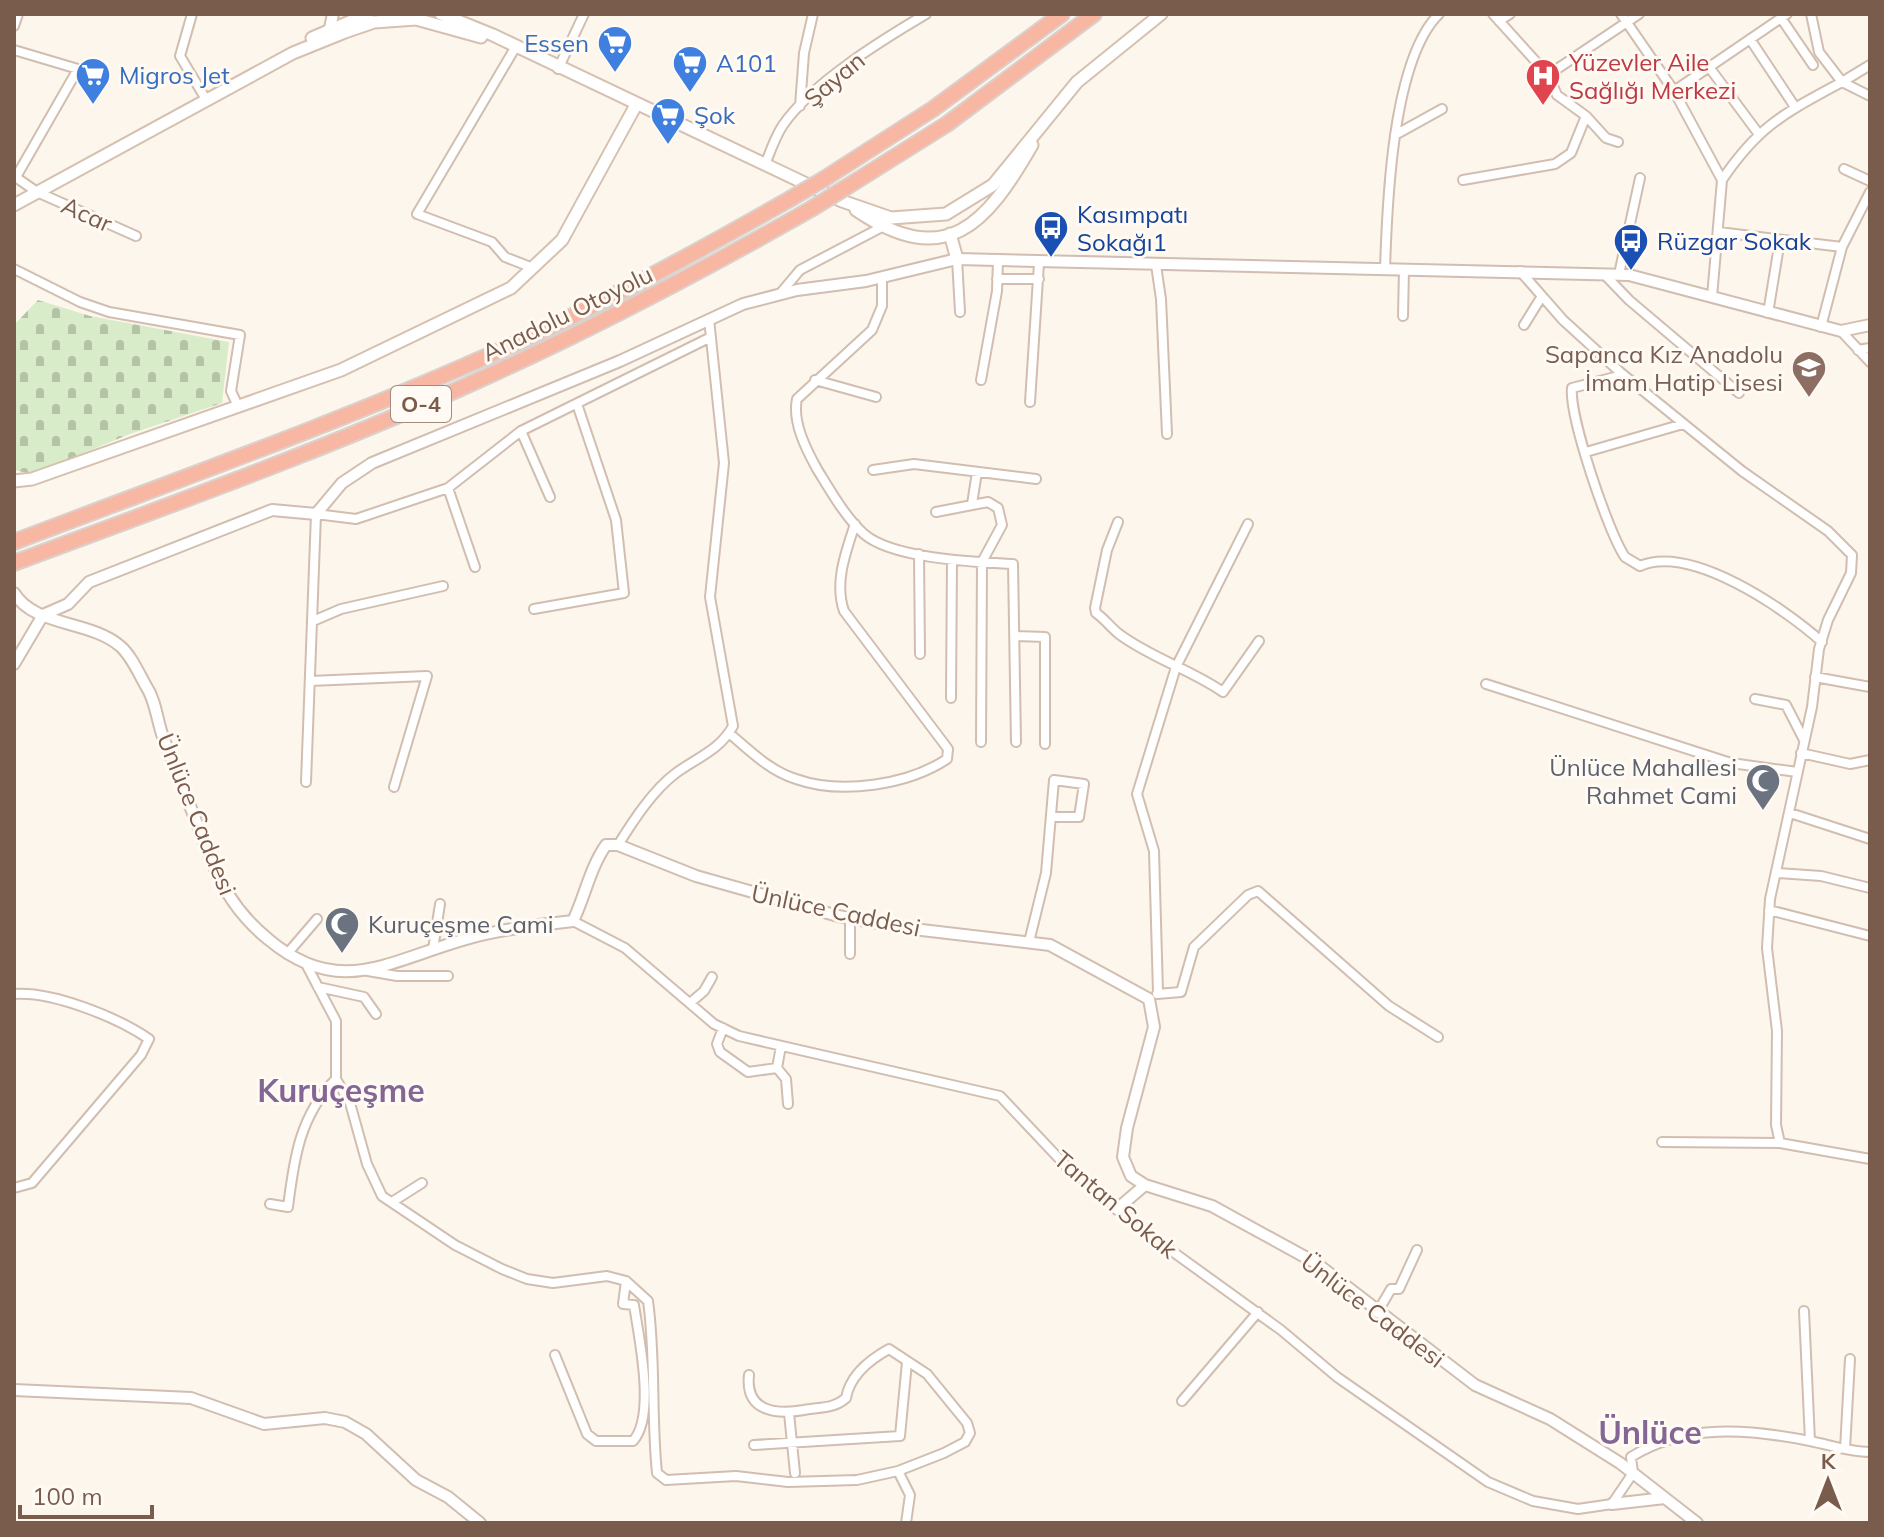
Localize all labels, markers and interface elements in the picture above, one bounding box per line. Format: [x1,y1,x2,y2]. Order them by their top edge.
supermarket icon: Essen [596,24,634,74]
place label: Essen [524,28,589,58]
supermarket icon: A101 [671,44,709,94]
street label: Şayan [797,45,871,113]
place label: Yüzevler Aile Sağlığı Merkezi [1568,47,1736,105]
place label: A101 [716,48,777,78]
supermarket icon: Migros Jet [74,56,112,106]
hospital icon: Yüzevler Aile Sağlığı Merkezi [1524,57,1562,107]
place label: Migros Jet [119,60,230,90]
supermarket icon: Şok [649,96,687,146]
place label: Şok [694,100,736,130]
street label: Acar [57,190,117,238]
place label: Kasımpatı Sokağı1 [1077,199,1188,257]
bus stop icon: Kasımpatı Sokağı1 [1032,209,1070,259]
bus stop icon: Rüzgar Sokak [1612,222,1650,272]
place label: Rüzgar Sokak [1657,226,1812,256]
street label: Anadolu Otoyolu [477,259,657,367]
place label: Sapanca Kız Anadolu İmam Hatip Lisesi [1545,339,1783,397]
school or university icon: Sapanca Kız Anadolu İmam Hatip Lisesi [1790,349,1828,399]
road number: O-4 [391,386,451,422]
street label: Ünlüce Caddesi [151,729,243,899]
place label: Ünlüce Mahallesi Rahmet Cami [1549,752,1737,810]
mosque icon: Ünlüce Mahallesi Rahmet Cami [1744,762,1782,812]
street label: Ünlüce Caddesi [749,877,923,943]
mosque icon: Kuruçeşme Cami [323,905,361,955]
place label: Kuruçeşme Cami [368,909,554,939]
district label: Kuruçeşme [257,1070,425,1110]
street label: Tantan Sokak [1048,1144,1184,1265]
street label: Ünlüce Caddesi [1295,1246,1451,1374]
district label: Ünlüce [1598,1412,1702,1452]
north arrow [1788,1441,1868,1521]
text: K [1821,1447,1837,1475]
scale bar [20,1469,152,1519]
text: 100 m [32,1481,103,1511]

